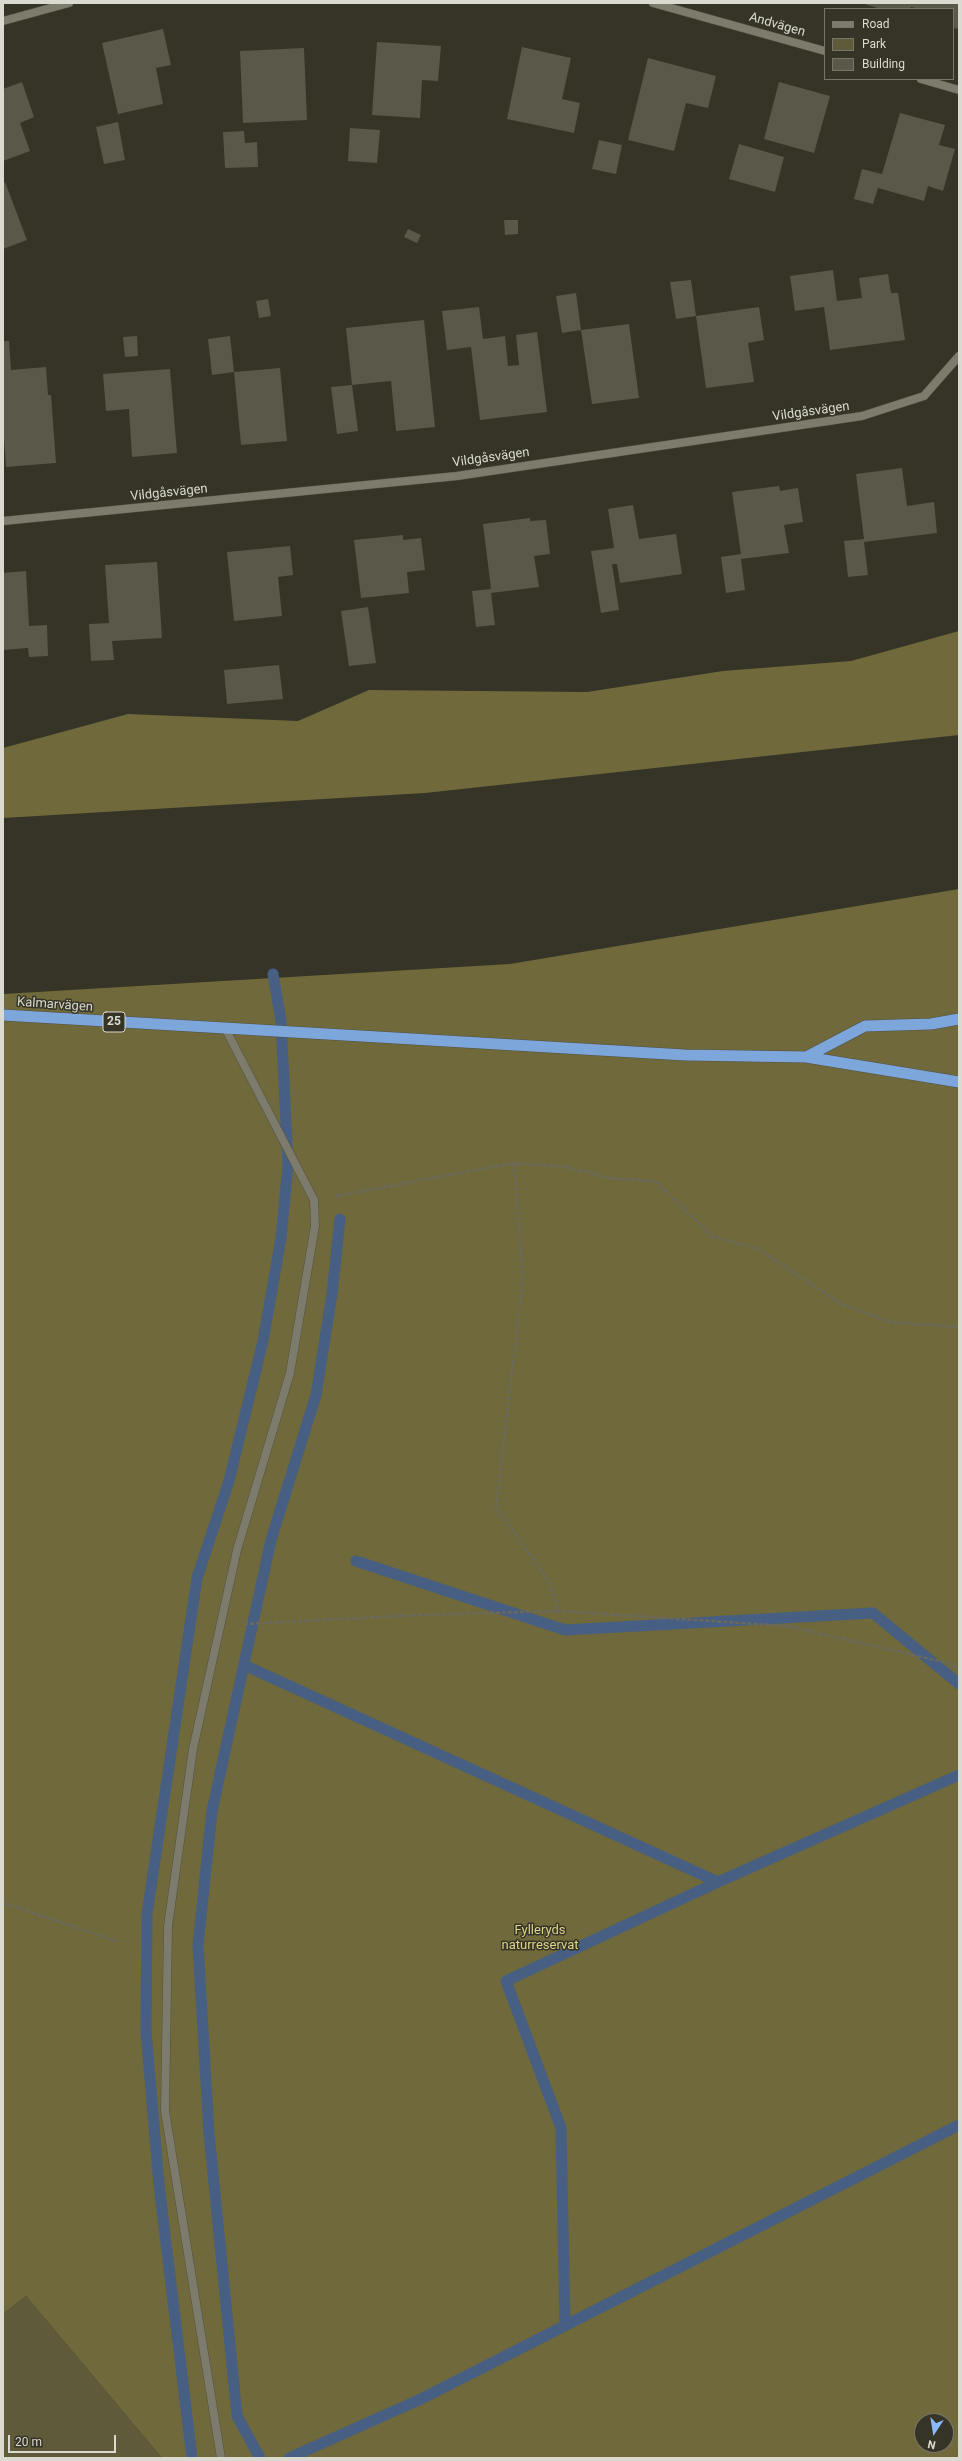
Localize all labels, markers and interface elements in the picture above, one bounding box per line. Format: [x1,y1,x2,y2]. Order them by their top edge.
legend [824,8,954,80]
street label: Andvägen [747,10,807,40]
text: Road [862,17,890,31]
text: Park [862,37,886,51]
text: Building [862,57,905,71]
street label: Vildgåsvägen [771,399,851,425]
street label: Vildgåsvägen [451,445,531,471]
street label: Vildgåsvägen [130,481,208,505]
street label: Kalmarvägen [17,995,93,1015]
road number: 25 [103,1012,125,1032]
park label: Fylleryds naturreservat [502,1923,578,1954]
north arrow [914,2413,954,2453]
scale bar [10,2427,118,2453]
text: 20 m [15,2435,42,2449]
text: N [926,2437,937,2451]

